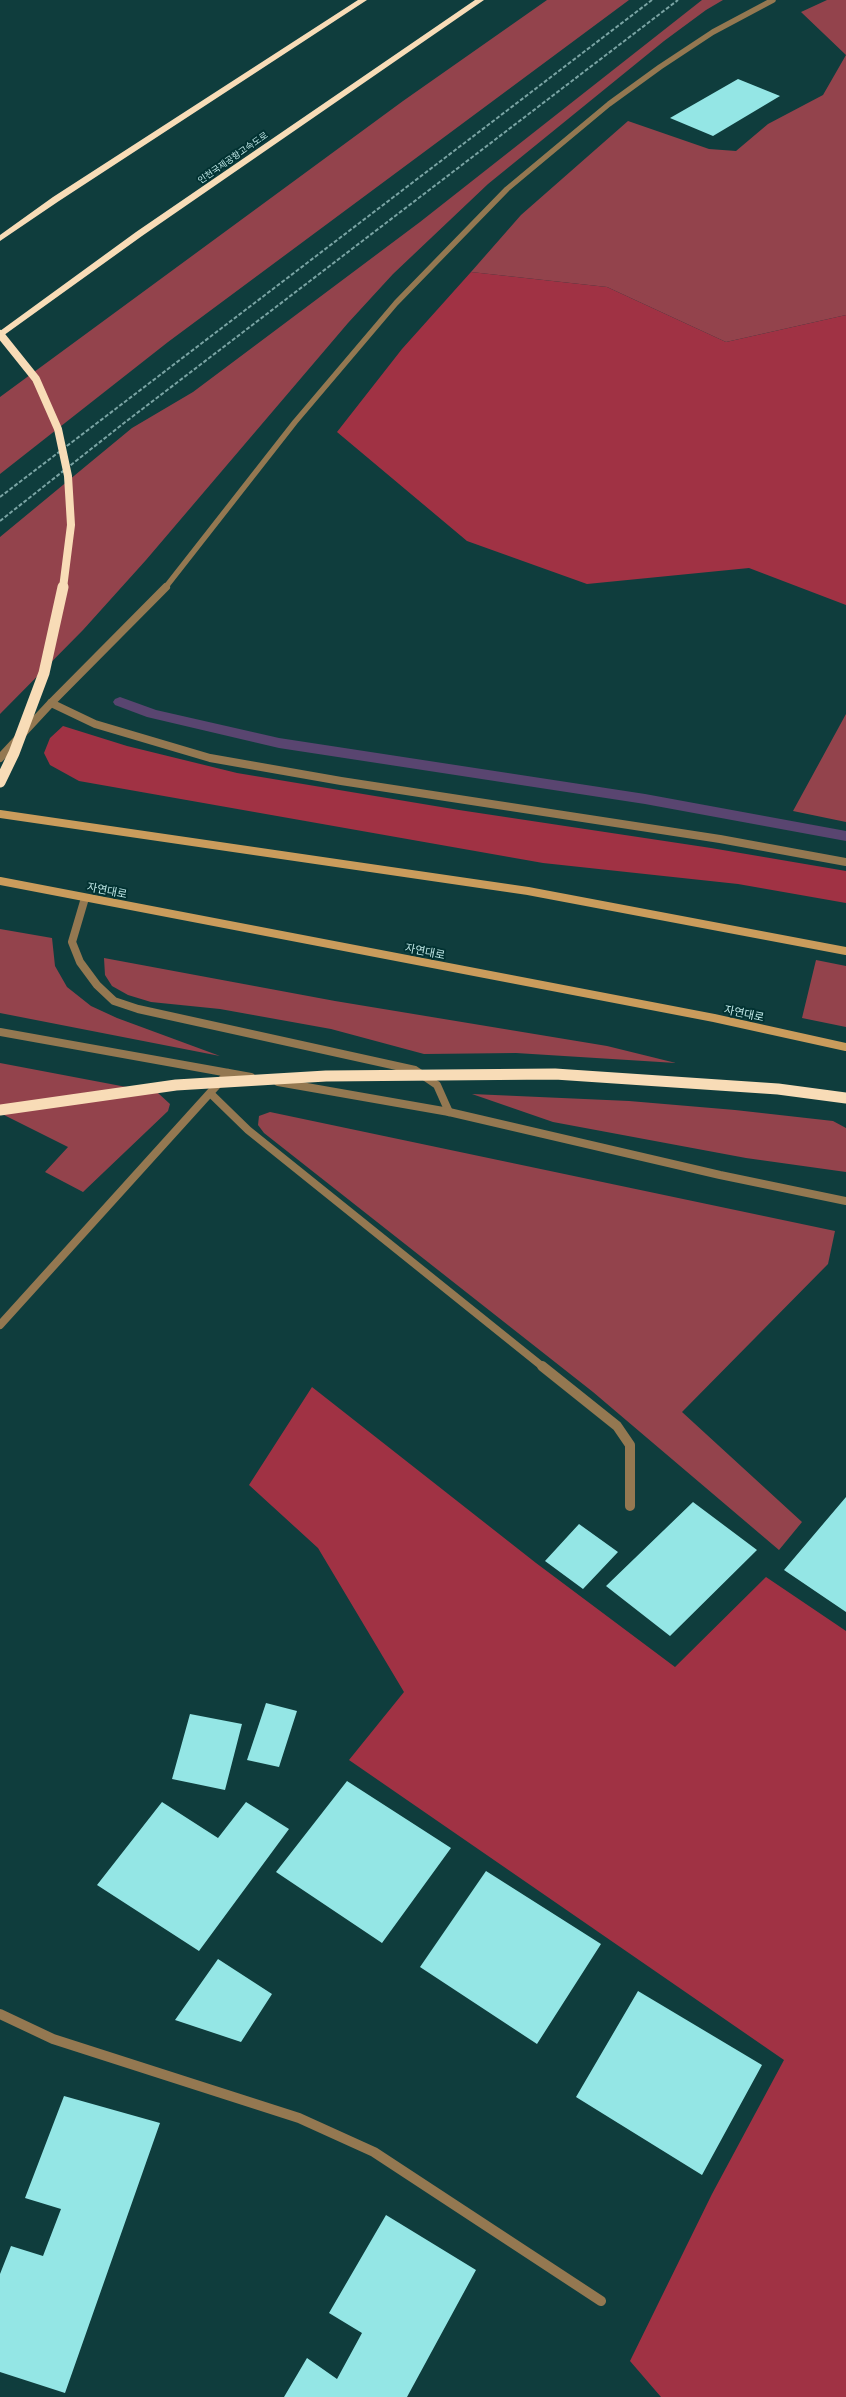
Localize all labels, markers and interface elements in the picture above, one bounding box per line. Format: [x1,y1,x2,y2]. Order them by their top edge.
street label: 인천국제공항고속도로 [196,130,270,186]
street label: 자연대로 [86,881,128,901]
street label: 자연대로 [404,942,446,962]
street label: 자연대로 [723,1003,765,1025]

